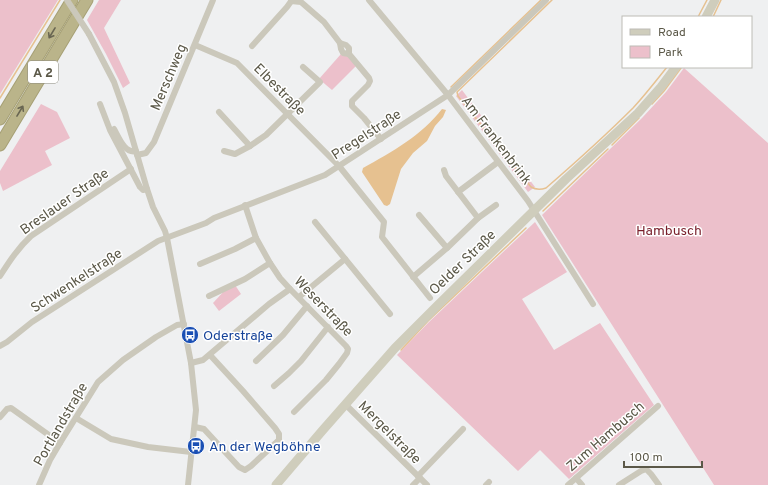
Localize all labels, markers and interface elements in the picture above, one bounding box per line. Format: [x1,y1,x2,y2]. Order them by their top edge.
legend [622,16,752,68]
text: Road [658,25,686,41]
one-way arrow [48,27,56,38]
street label: Merschweg [148,42,191,114]
text: Park [658,45,683,61]
road number: A 2 [28,61,58,83]
street label: Elbestraße [249,61,308,120]
street label: Am Frankenbrink [457,93,535,189]
one-way arrow [16,106,24,117]
street label: Pregelstraße [329,106,405,164]
street label: Breslauer Straße [17,165,112,239]
park label: Hambusch [636,223,702,240]
street label: Oelder Straße [426,227,500,299]
street label: Schwenkelstraße [28,245,126,317]
street label: Weserstraße [290,273,356,341]
bus stop icon: Oderstraße [180,325,200,345]
place label: Oderstraße [203,328,273,345]
street label: Portlandstraße [31,380,92,469]
street label: Mergelstraße [354,398,424,468]
street label: Zum Hambusch [563,399,649,476]
bus stop icon: An der Wegböhne [186,436,206,456]
place label: An der Wegböhne [209,439,320,456]
scale bar [624,443,702,469]
text: 100 m [630,450,663,466]

